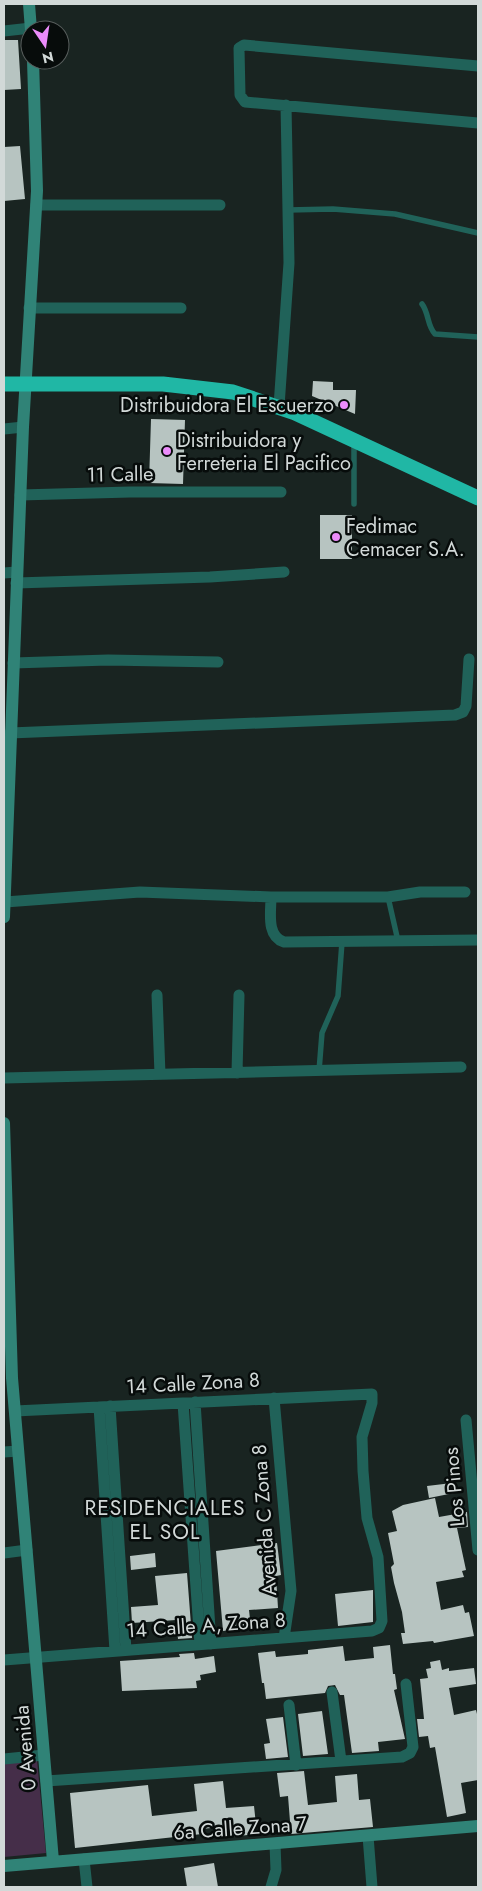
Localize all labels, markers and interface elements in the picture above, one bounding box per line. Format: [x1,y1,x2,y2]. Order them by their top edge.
north arrow [20,20,70,70]
text: N [40,47,56,69]
place label: Distribuidora El Escuerzo [120,391,334,420]
marker: Distribuidora El Escuerzo [338,399,350,411]
place label: Distribuidora y Ferreteria El Pacifico [177,426,351,478]
marker: Distribuidora y Ferreteria El Pacifico [161,445,173,457]
street label: 11 Calle [86,459,154,490]
place label: Fedimac Cemacer S.A. [346,512,465,564]
marker: Fedimac Cemacer S.A. [330,531,342,543]
street label: 14 Calle Zona 8 [125,1366,261,1401]
street label: Avenida C Zona 8 [245,1443,284,1597]
street label: Los Pinos [437,1446,472,1528]
district label: RESIDENCIALES EL SOL [85,1493,245,1547]
street label: 14 Calle A, Zona 8 [125,1605,287,1646]
street label: 0 Avenida [7,1704,44,1792]
street label: 6a Calle Zona 7 [172,1809,308,1848]

